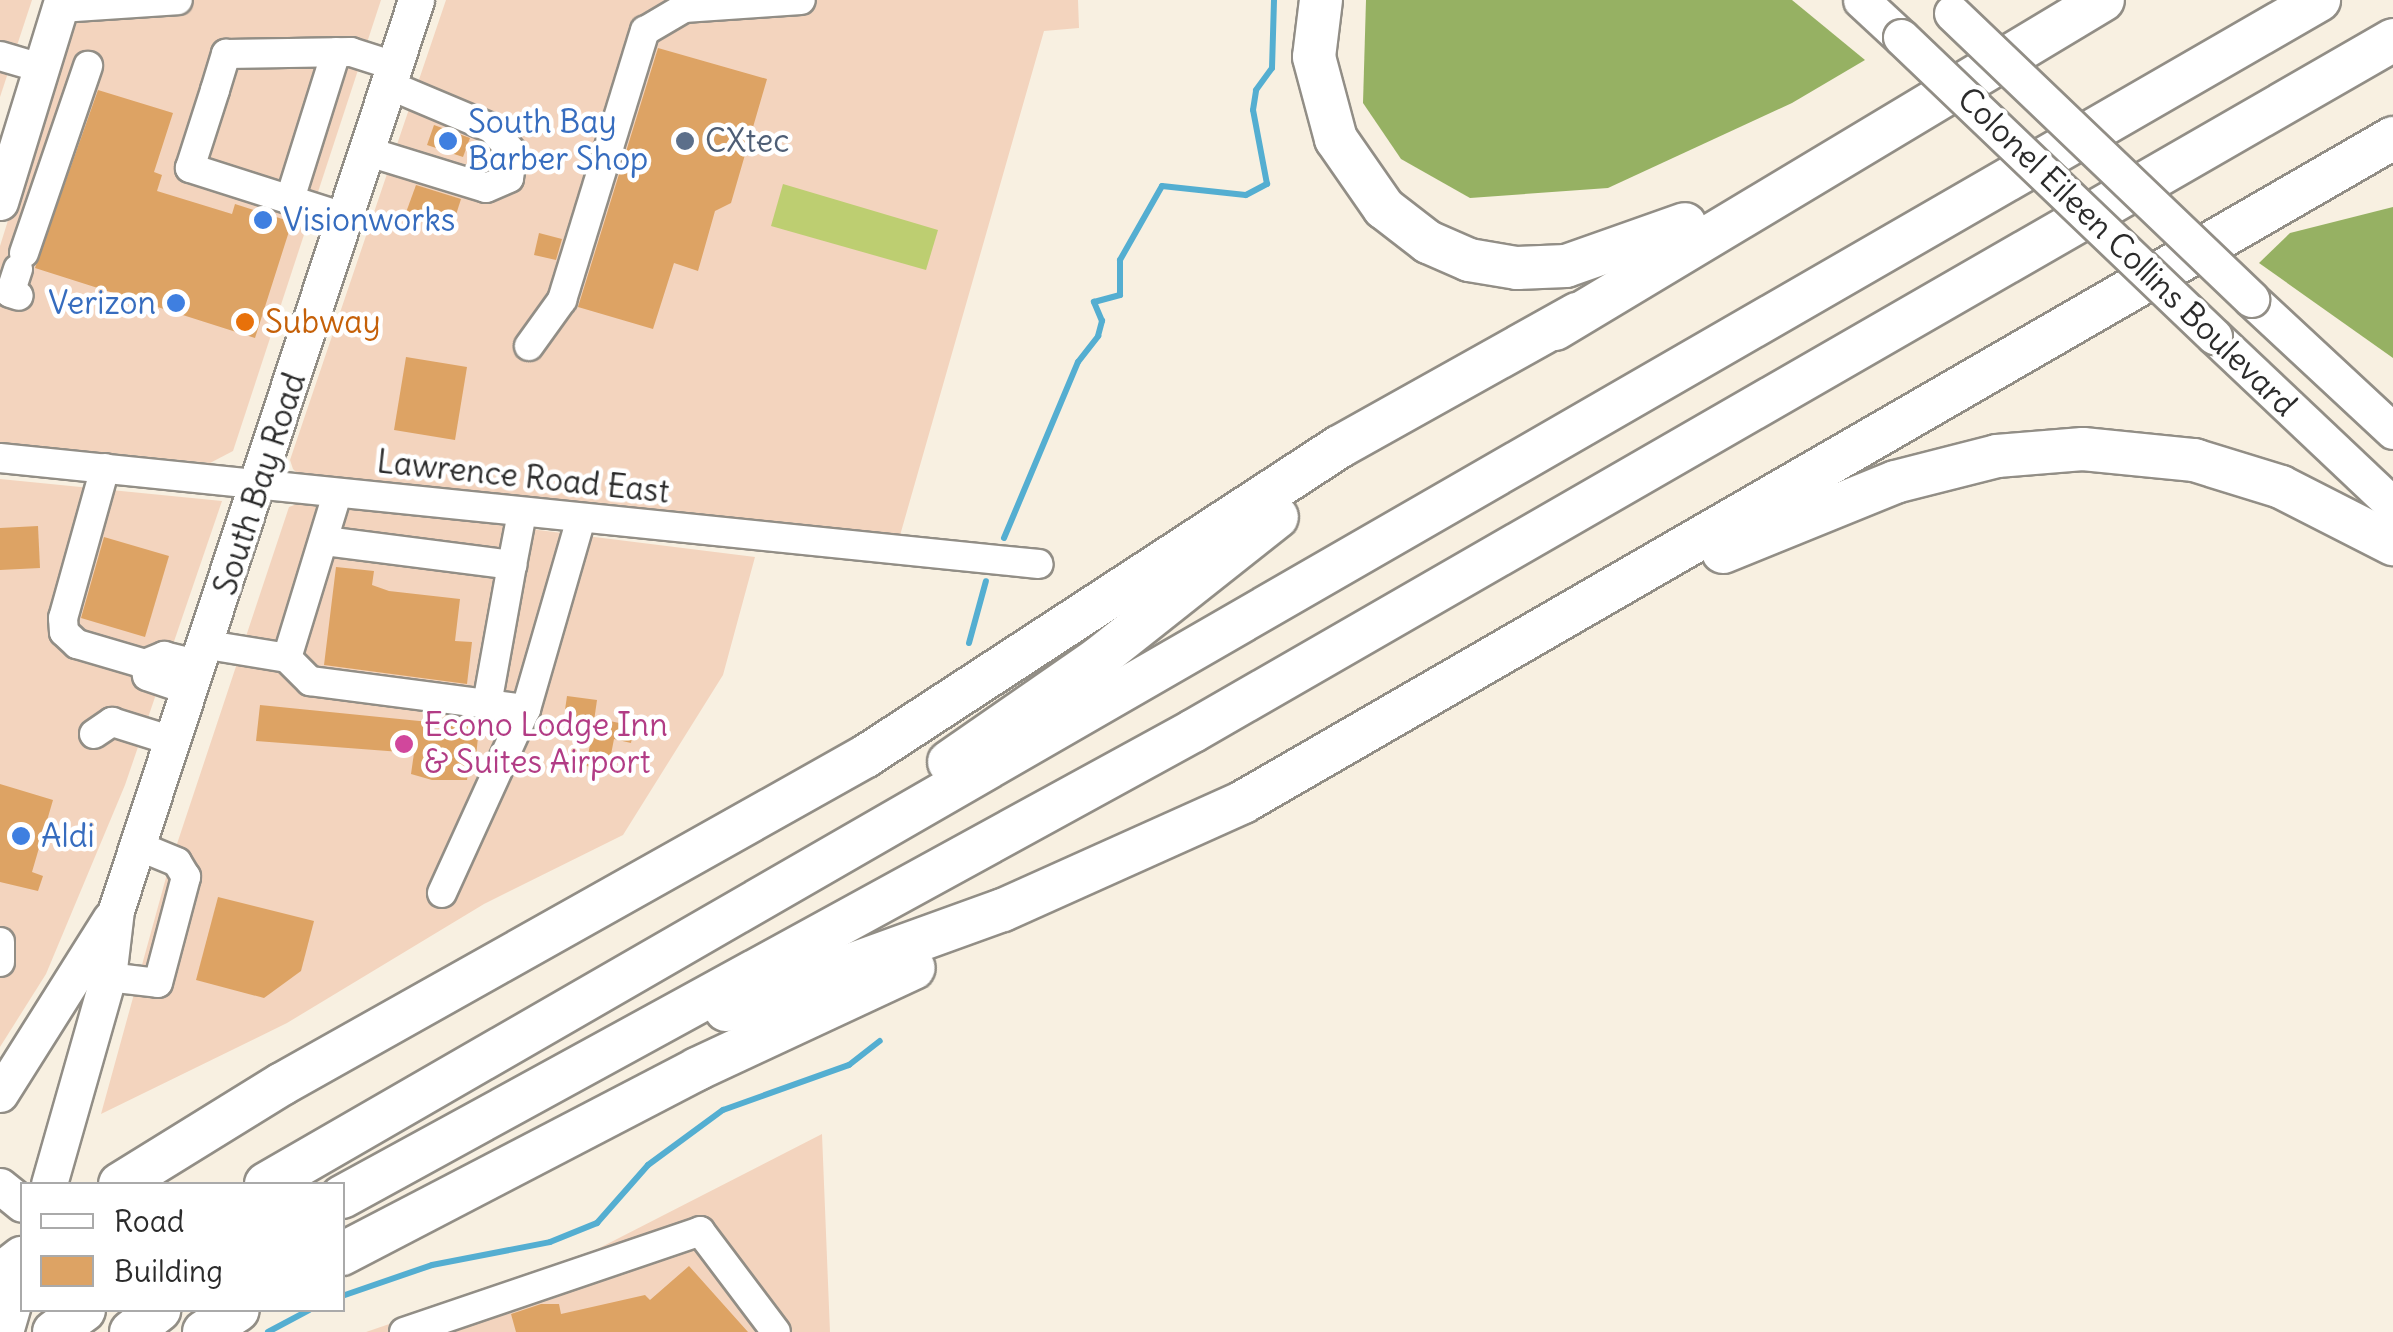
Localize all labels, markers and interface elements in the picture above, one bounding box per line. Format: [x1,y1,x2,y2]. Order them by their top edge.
street label: Colonel Eileen Collins Boulevard [1950,80,2304,424]
place label: South Bay Barber Shop [468,104,648,179]
place label: CXtec [705,122,790,160]
marker: South Bay Barber Shop [437,130,459,152]
marker: CXtec [674,130,696,152]
place label: Visionworks [283,201,455,239]
marker: Visionworks [252,209,274,231]
place label: Verizon [48,284,156,322]
marker: Verizon [165,292,187,314]
place label: Subway [265,303,381,341]
marker: Subway [234,311,256,333]
street label: South Bay Road [206,368,314,600]
street label: Lawrence Road East [375,443,671,511]
place label: Econo Lodge Inn & Suites Airport [424,707,668,782]
marker: Econo Lodge Inn & Suites Airport [393,733,415,755]
place label: Aldi [41,817,95,855]
marker: Aldi [10,825,32,847]
legend [20,1182,345,1312]
text: Road [114,1202,184,1240]
text: Building [114,1252,223,1290]

